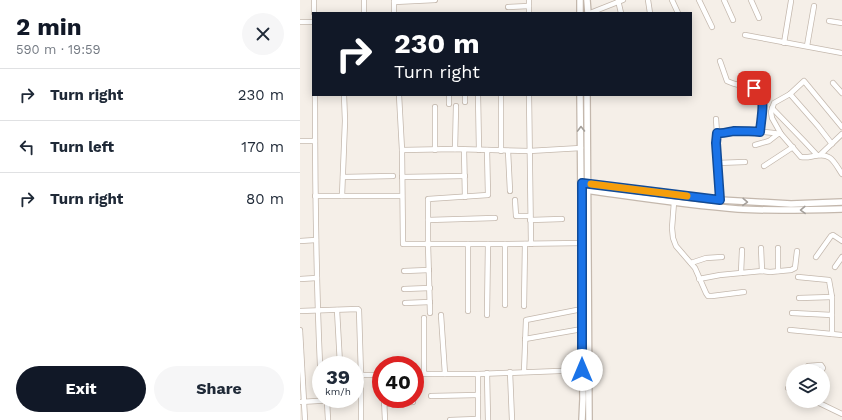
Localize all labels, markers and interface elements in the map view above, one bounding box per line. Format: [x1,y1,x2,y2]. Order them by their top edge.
text: 2 min [16,13,82,41]
button: close [242,13,284,55]
text: 230 m [394,27,480,60]
icon: right [328,28,380,80]
text: 590 m · 19:59 [16,42,101,57]
text: Turn right [394,61,480,82]
pin [737,71,771,105]
icon: arrive [743,77,765,99]
icon: right [16,84,38,106]
text: Turn right [50,86,123,104]
text: 230 m [238,86,284,104]
one-way arrow [577,126,585,132]
icon: left [16,136,38,158]
text: Turn left [50,138,114,156]
text: 170 m [241,138,284,156]
icon: right [16,188,38,210]
text: Turn right [50,190,123,208]
text: 80 m [246,190,284,208]
one-way arrow [742,198,748,206]
one-way arrow [800,206,806,214]
position arrow [561,349,603,391]
speed limit sign: 40 [372,356,424,408]
map controls [786,364,830,408]
button: layers [786,364,830,408]
text: 39 [326,365,350,389]
button: Exit [16,366,146,412]
button: Share [154,366,284,412]
text: km/h [325,386,351,397]

